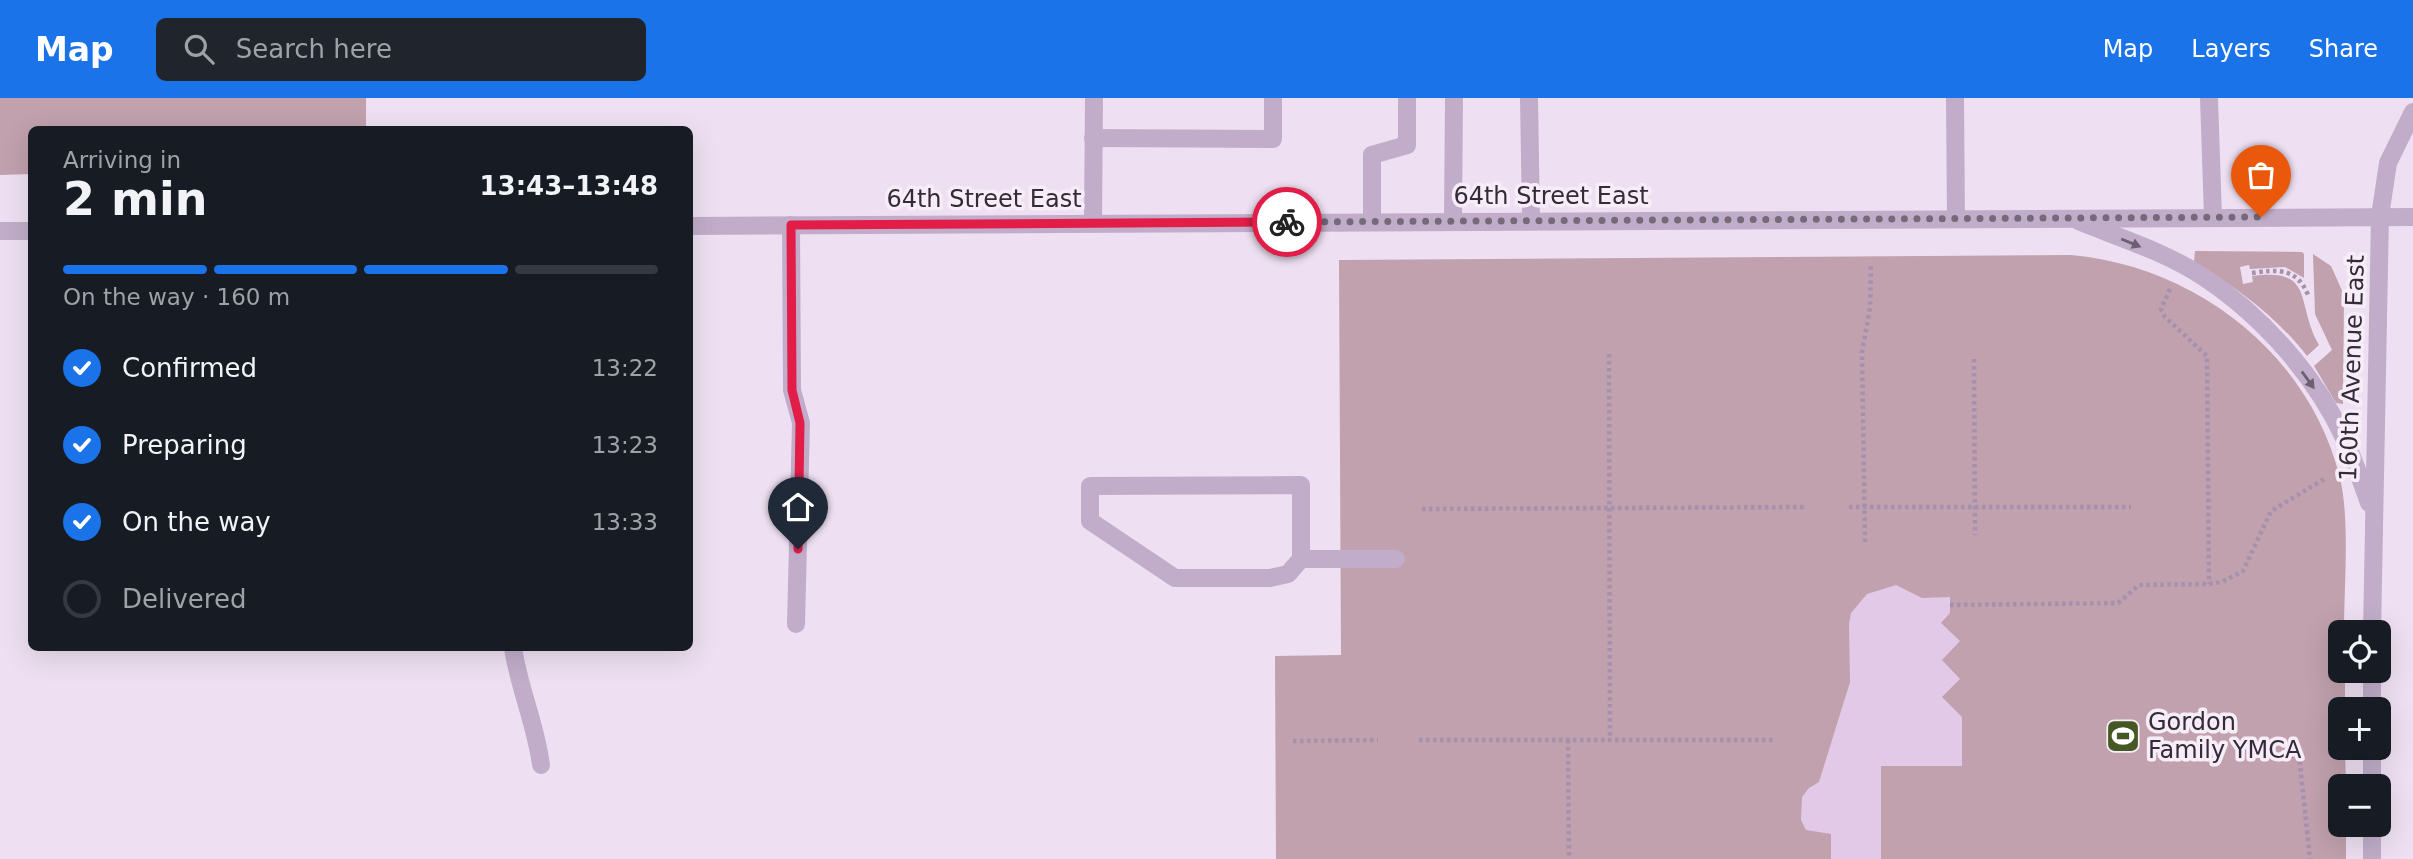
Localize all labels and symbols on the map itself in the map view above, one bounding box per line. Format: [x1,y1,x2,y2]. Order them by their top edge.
pin [2231,145,2291,217]
street label: 64th Street East [1453,182,1649,210]
street label: 64th Street East [886,185,1082,213]
courier [1252,187,1322,257]
one-way arrow [2121,237,2142,248]
street label: 160th Avenue East [2334,254,2370,482]
one-way arrow [2300,371,2314,389]
pin [768,477,828,549]
place label: Gordon Family YMCA [2148,708,2302,764]
sports icon: Gordon Family YMCA [2104,717,2142,755]

